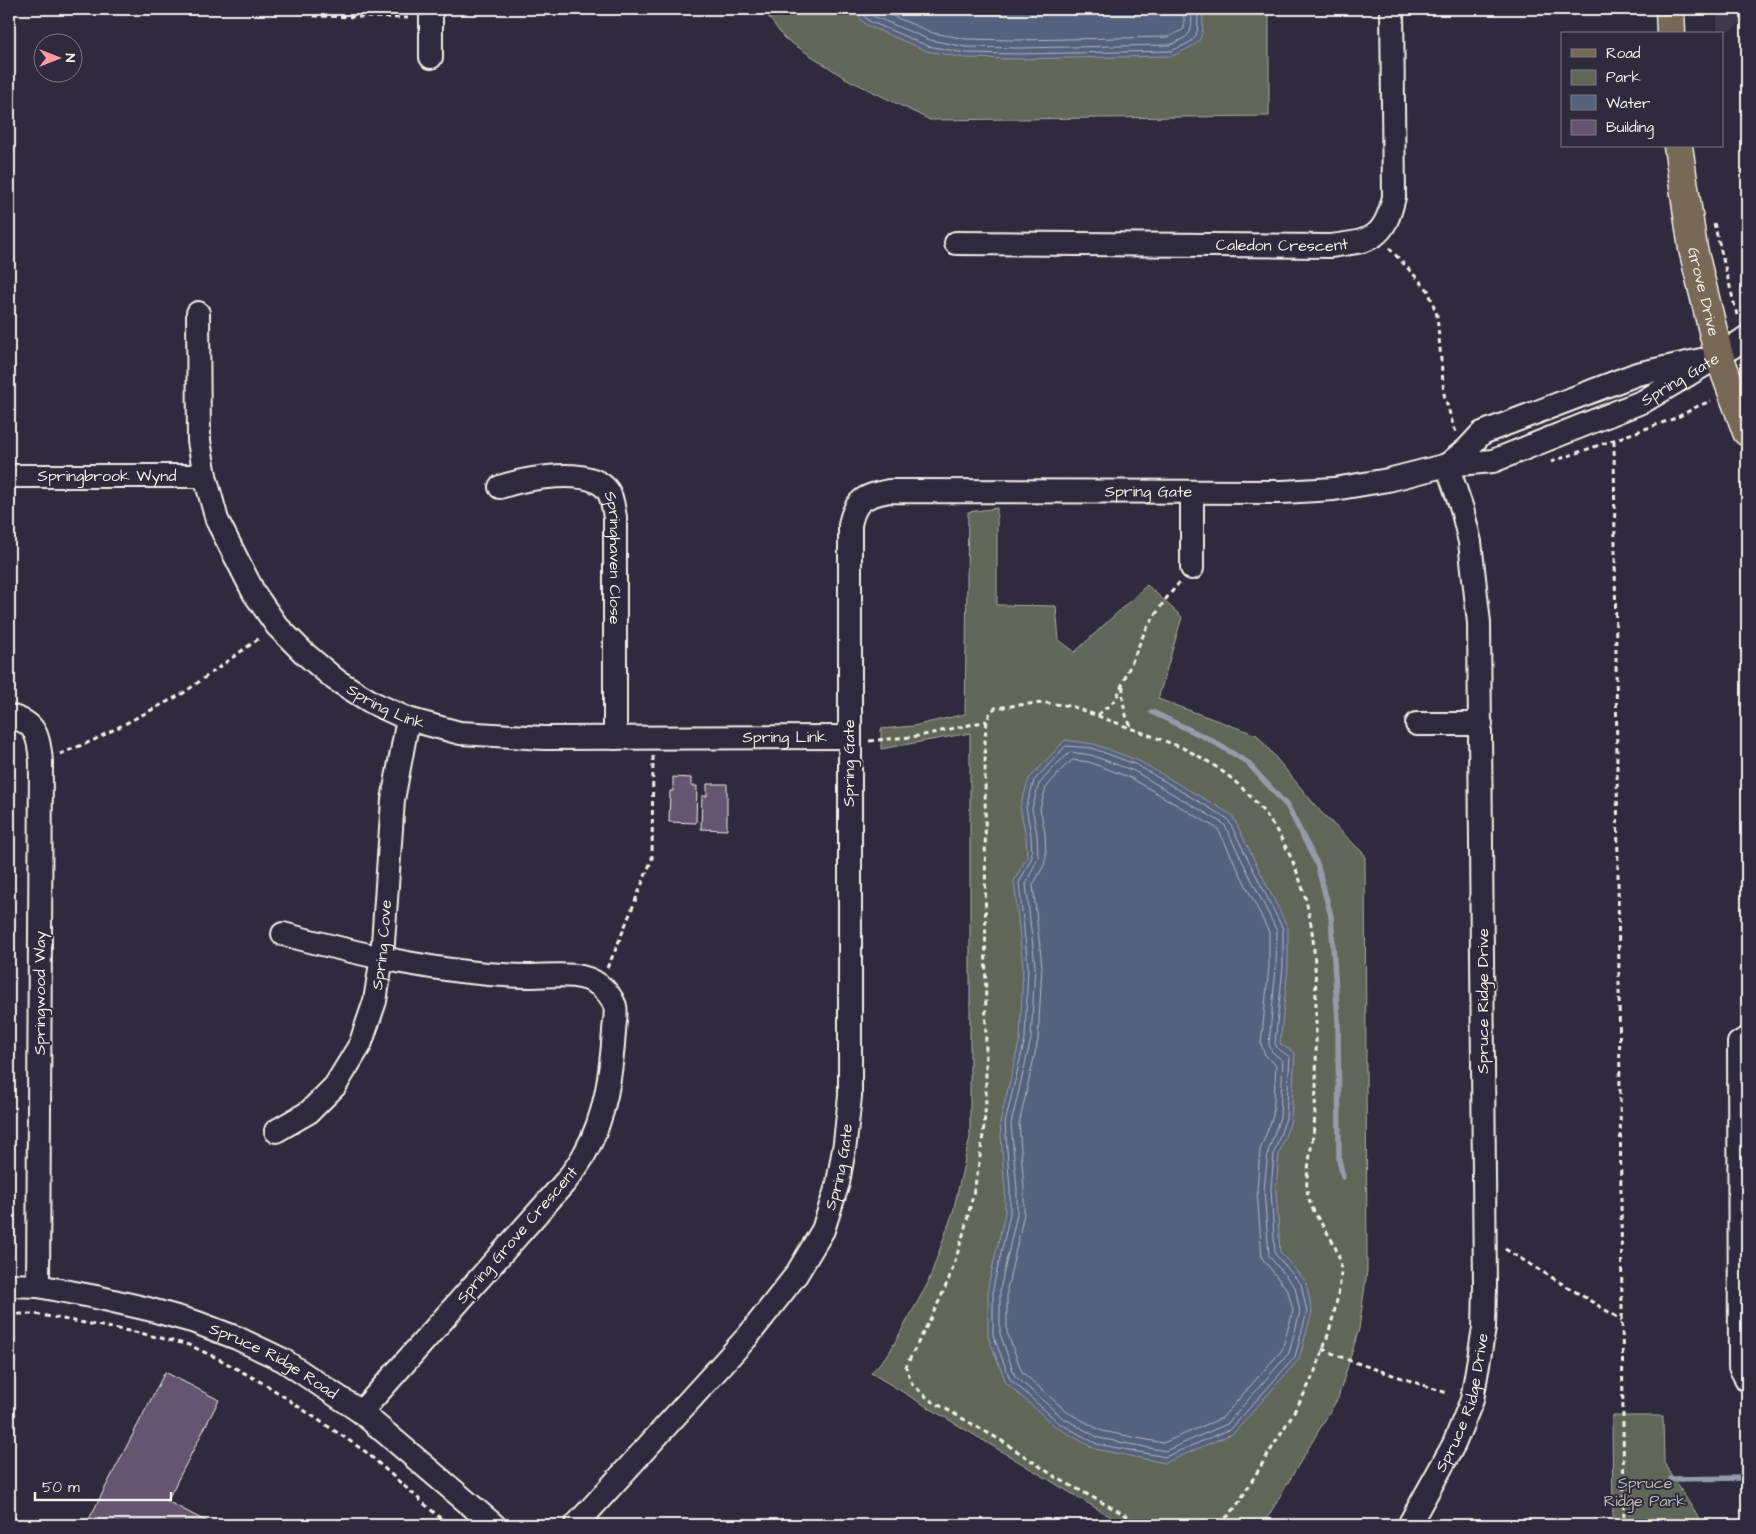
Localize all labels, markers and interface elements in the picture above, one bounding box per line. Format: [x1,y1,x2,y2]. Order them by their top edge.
north arrow [32,32,82,82]
legend [1561,32,1724,148]
text: Road [1606,43,1641,64]
text: N [60,54,80,63]
text: Park [1606,67,1641,88]
text: Water [1606,93,1650,114]
text: Building [1606,117,1654,139]
street label: Caledon Crescent [1216,233,1350,257]
street label: Grove Drive [1682,245,1725,339]
street label: Spring Gate [1637,347,1723,411]
street label: Springbrook Wynd [38,465,176,488]
street label: Spring Gate [1105,481,1192,504]
street label: Springhaven Close [599,488,626,625]
street label: Spring Link [343,678,427,734]
street label: Spring Gate [838,719,861,807]
street label: Spring Link [742,726,827,749]
street label: Spring Cove [366,899,397,991]
street label: Spruce Ridge Drive [1472,928,1495,1074]
street label: Springwood Way [29,931,52,1055]
street label: Spring Gate [819,1122,858,1213]
street label: Spring Grove Crescent [451,1161,584,1309]
street label: Spruce Ridge Road [206,1317,342,1404]
street label: Spruce Ridge Drive [1430,1331,1494,1476]
scale bar [35,1469,171,1501]
park label: Spruce Ridge Park [1604,1472,1686,1513]
text: 50 m [42,1477,80,1498]

